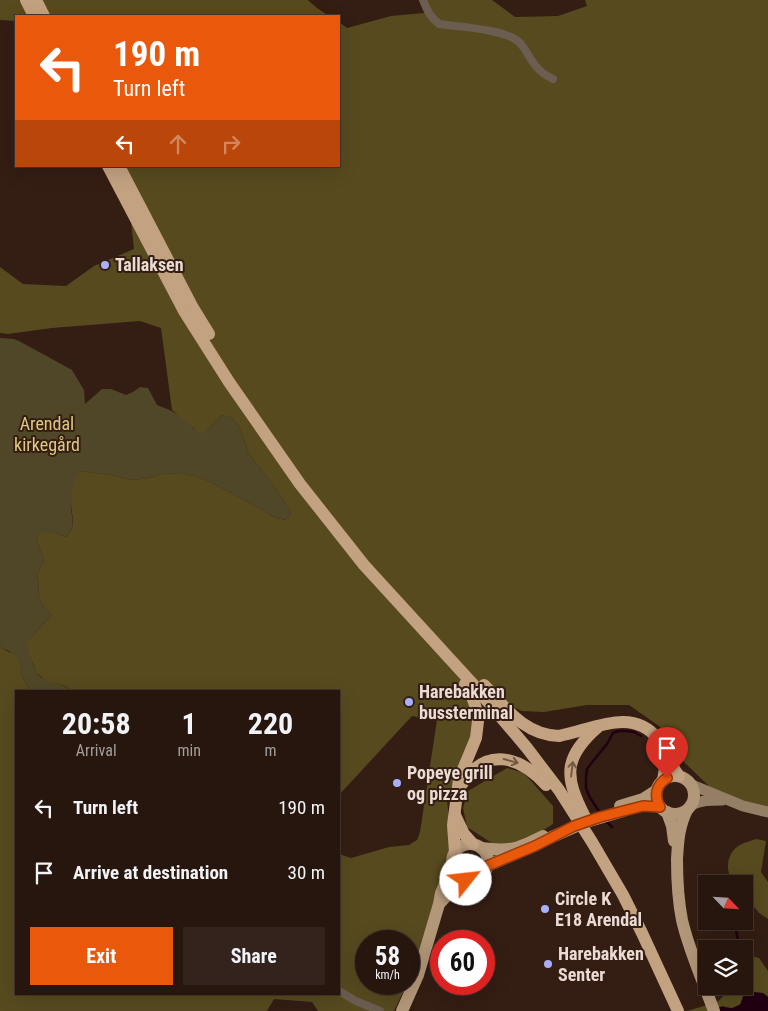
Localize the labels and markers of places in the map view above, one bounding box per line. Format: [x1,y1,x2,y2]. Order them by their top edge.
place label: Tallaksen [115,254,184,275]
marker: Tallaksen [99,259,111,271]
place label: Harebakken bussterminal [419,681,513,723]
marker: Harebakken bussterminal [403,696,415,708]
pin [646,727,688,778]
place label: Popeye grill og pizza [407,762,493,804]
marker: Popeye grill og pizza [391,777,403,789]
place label: Circle K E18 Arendal [555,888,642,930]
marker: Circle K E18 Arendal [539,903,551,915]
place label: Harebakken Senter [558,943,644,985]
marker: Harebakken Senter [542,958,554,970]

